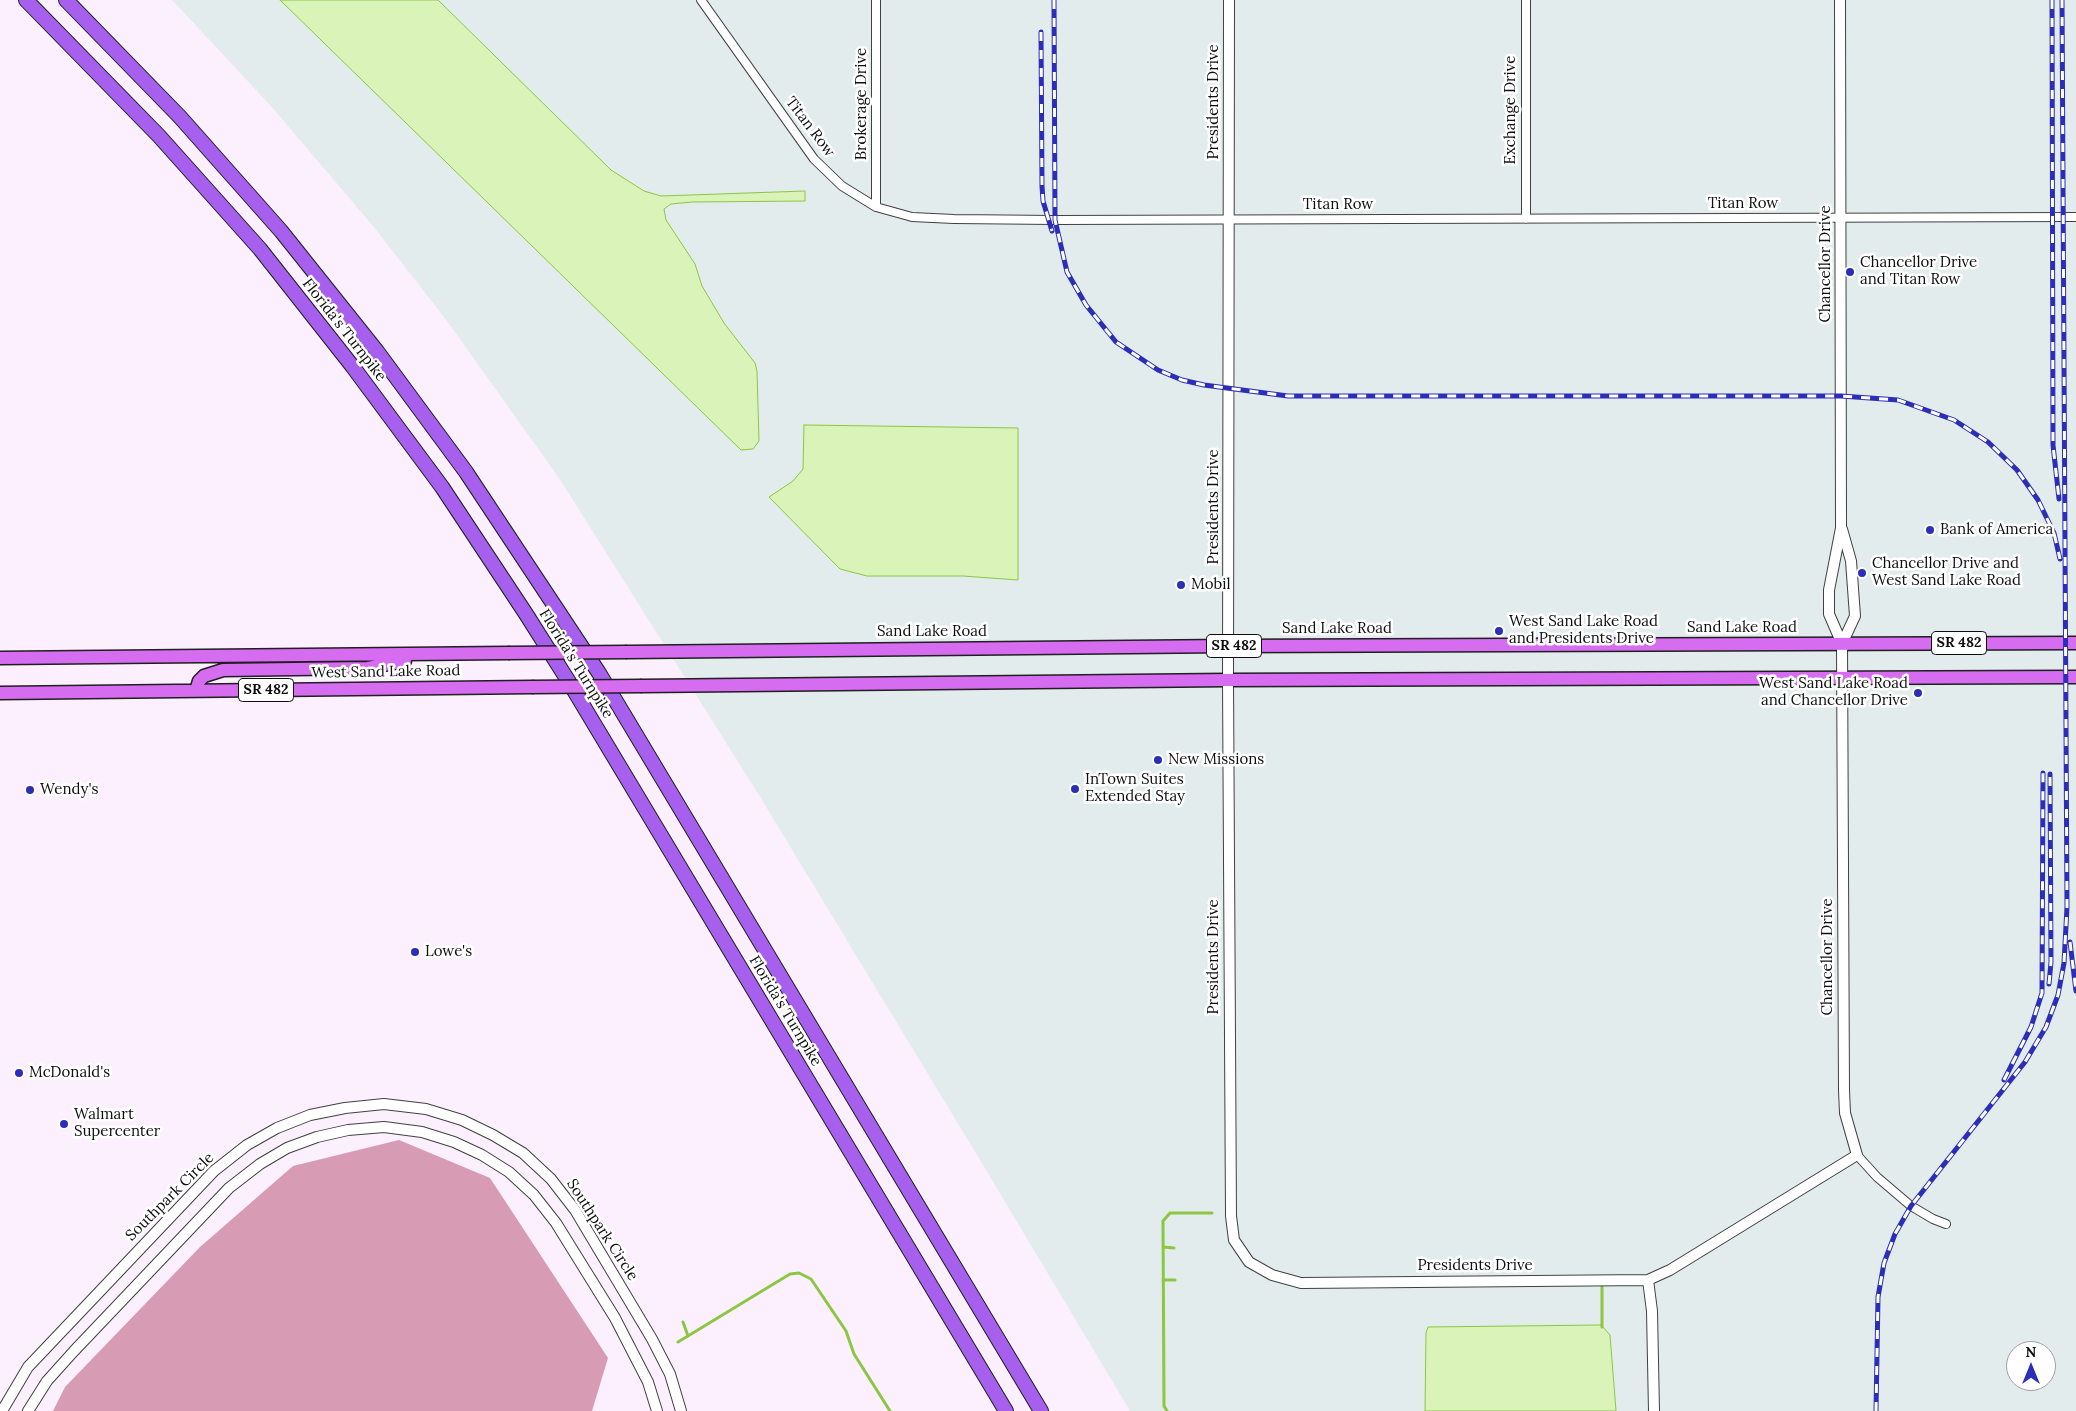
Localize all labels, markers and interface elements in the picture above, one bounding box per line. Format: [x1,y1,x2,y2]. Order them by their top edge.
street label: Presidents Drive [1205,44,1223,160]
street label: Brokerage Drive [853,48,871,160]
street label: Exchange Drive [1502,56,1520,164]
street label: Titan Row [782,93,838,161]
street label: Titan Row [1708,195,1778,213]
street label: Titan Row [1303,196,1373,214]
street label: Chancellor Drive [1817,205,1835,323]
place label: Chancellor Drive and Titan Row [1860,254,1977,289]
marker: Chancellor Drive and Titan Row [1844,266,1856,278]
street label: Florida's Turnpike [298,275,390,385]
street label: Presidents Drive [1205,449,1223,565]
place label: Bank of America [1940,521,2053,539]
marker: Bank of America [1924,524,1936,536]
place label: Chancellor Drive and West Sand Lake Road [1872,555,2021,590]
marker: Chancellor Drive and West Sand Lake Road [1856,567,1868,579]
place label: Mobil [1191,576,1230,594]
marker: Mobil [1175,579,1187,591]
street label: Florida's Turnpike [535,606,617,722]
place label: West Sand Lake Road and Presidents Drive [1509,613,1658,648]
street label: Sand Lake Road [1687,619,1797,637]
street label: Sand Lake Road [1282,620,1392,638]
street label: Sand Lake Road [877,623,987,641]
marker: West Sand Lake Road and Presidents Drive [1493,625,1505,637]
road number: SR 482 [1932,632,1986,654]
road number: SR 482 [1206,634,1262,658]
street label: West Sand Lake Road [311,662,461,682]
place label: West Sand Lake Road and Chancellor Drive [1759,675,1908,710]
road number: SR 482 [238,678,294,702]
marker: West Sand Lake Road and Chancellor Drive [1912,687,1924,699]
place label: New Missions [1168,751,1264,769]
marker: New Missions [1152,754,1164,766]
place label: InTown Suites Extended Stay [1085,771,1185,806]
place label: Wendy's [40,781,98,799]
marker: InTown Suites Extended Stay [1069,783,1081,795]
marker: Wendy's [24,784,36,796]
street label: Chancellor Drive [1819,898,1837,1016]
street label: Presidents Drive [1205,899,1223,1015]
place label: Lowe's [425,943,472,961]
marker: Lowe's [409,946,421,958]
street label: Florida's Turnpike [745,953,825,1069]
place label: McDonald's [29,1064,110,1082]
marker: McDonald's [13,1067,25,1079]
place label: Walmart Supercenter [74,1106,160,1141]
marker: Walmart Supercenter [58,1118,70,1130]
street label: Southpark Circle [122,1149,218,1245]
street label: Southpark Circle [562,1176,642,1284]
street label: Presidents Drive [1417,1257,1533,1275]
north arrow [2006,1341,2056,1391]
text: N [2026,1343,2036,1361]

